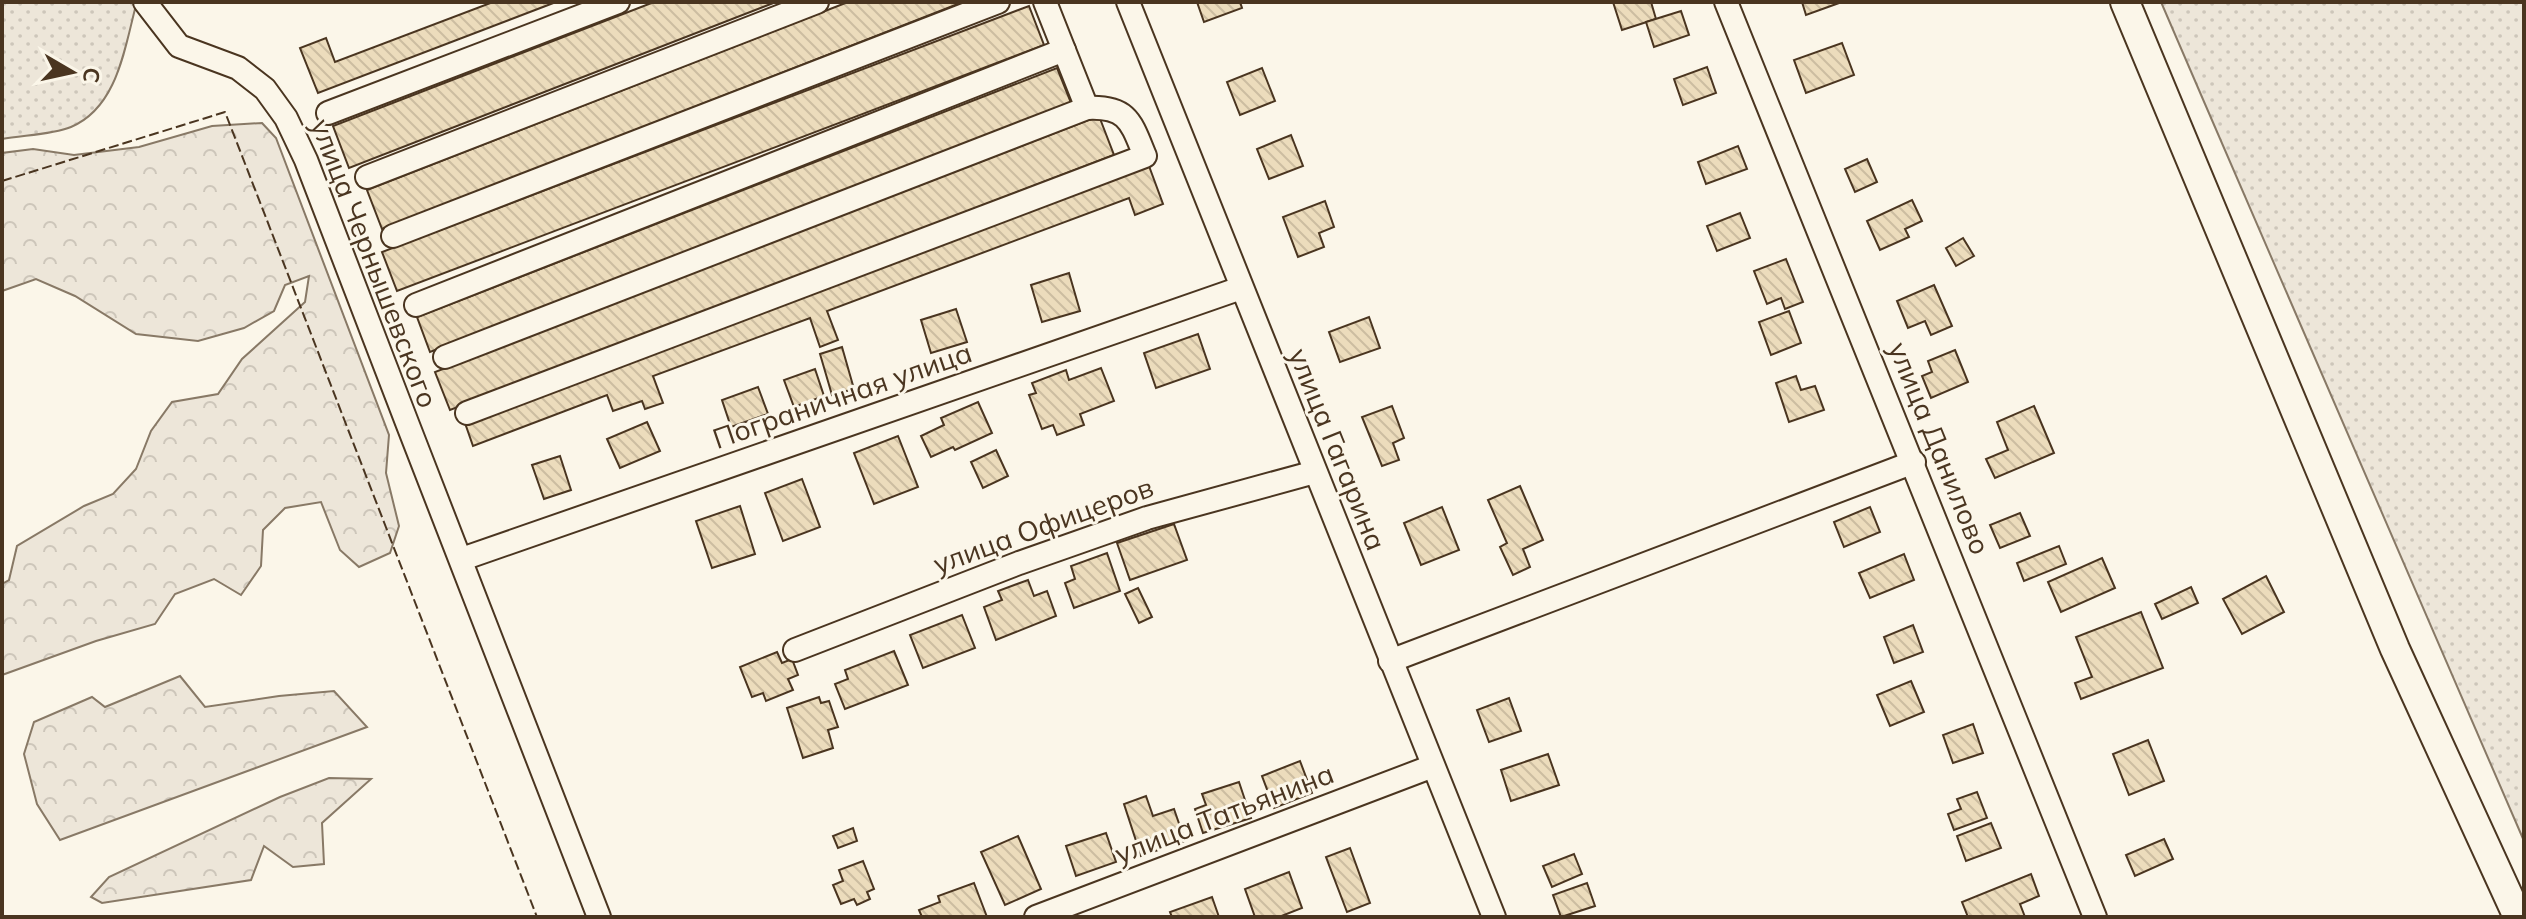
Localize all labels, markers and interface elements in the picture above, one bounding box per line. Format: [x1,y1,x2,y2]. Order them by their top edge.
north arrow [32,32,112,112]
text: С [77,65,107,85]
street label: улица Чернышевского [304,114,446,412]
street label: Пограничная улица [708,334,976,456]
street label: улица Данилово [1881,336,1999,560]
street label: улица Гагарина [1282,343,1394,555]
street label: улица Офицеров [928,469,1158,581]
street label: улица Татьянина [1110,755,1338,871]

